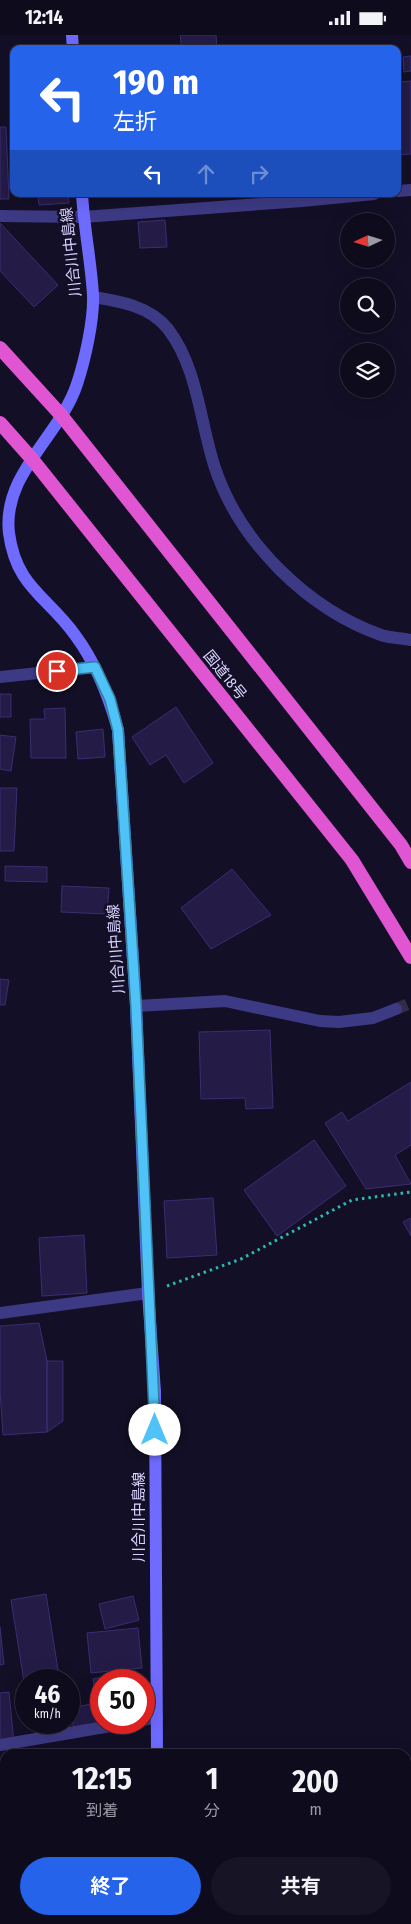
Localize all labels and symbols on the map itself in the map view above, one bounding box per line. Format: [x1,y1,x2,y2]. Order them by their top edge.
street label: 川合川中島線 [57,206,85,298]
north arrow [340,213,395,267]
street label: 国道18号 [200,647,250,703]
pin [36,650,78,692]
street label: 川合川中島線 [104,903,128,995]
position arrow [128,1403,180,1455]
street label: 川合川中島線 [130,1472,148,1562]
speed limit sign: 50 [90,1669,155,1734]

